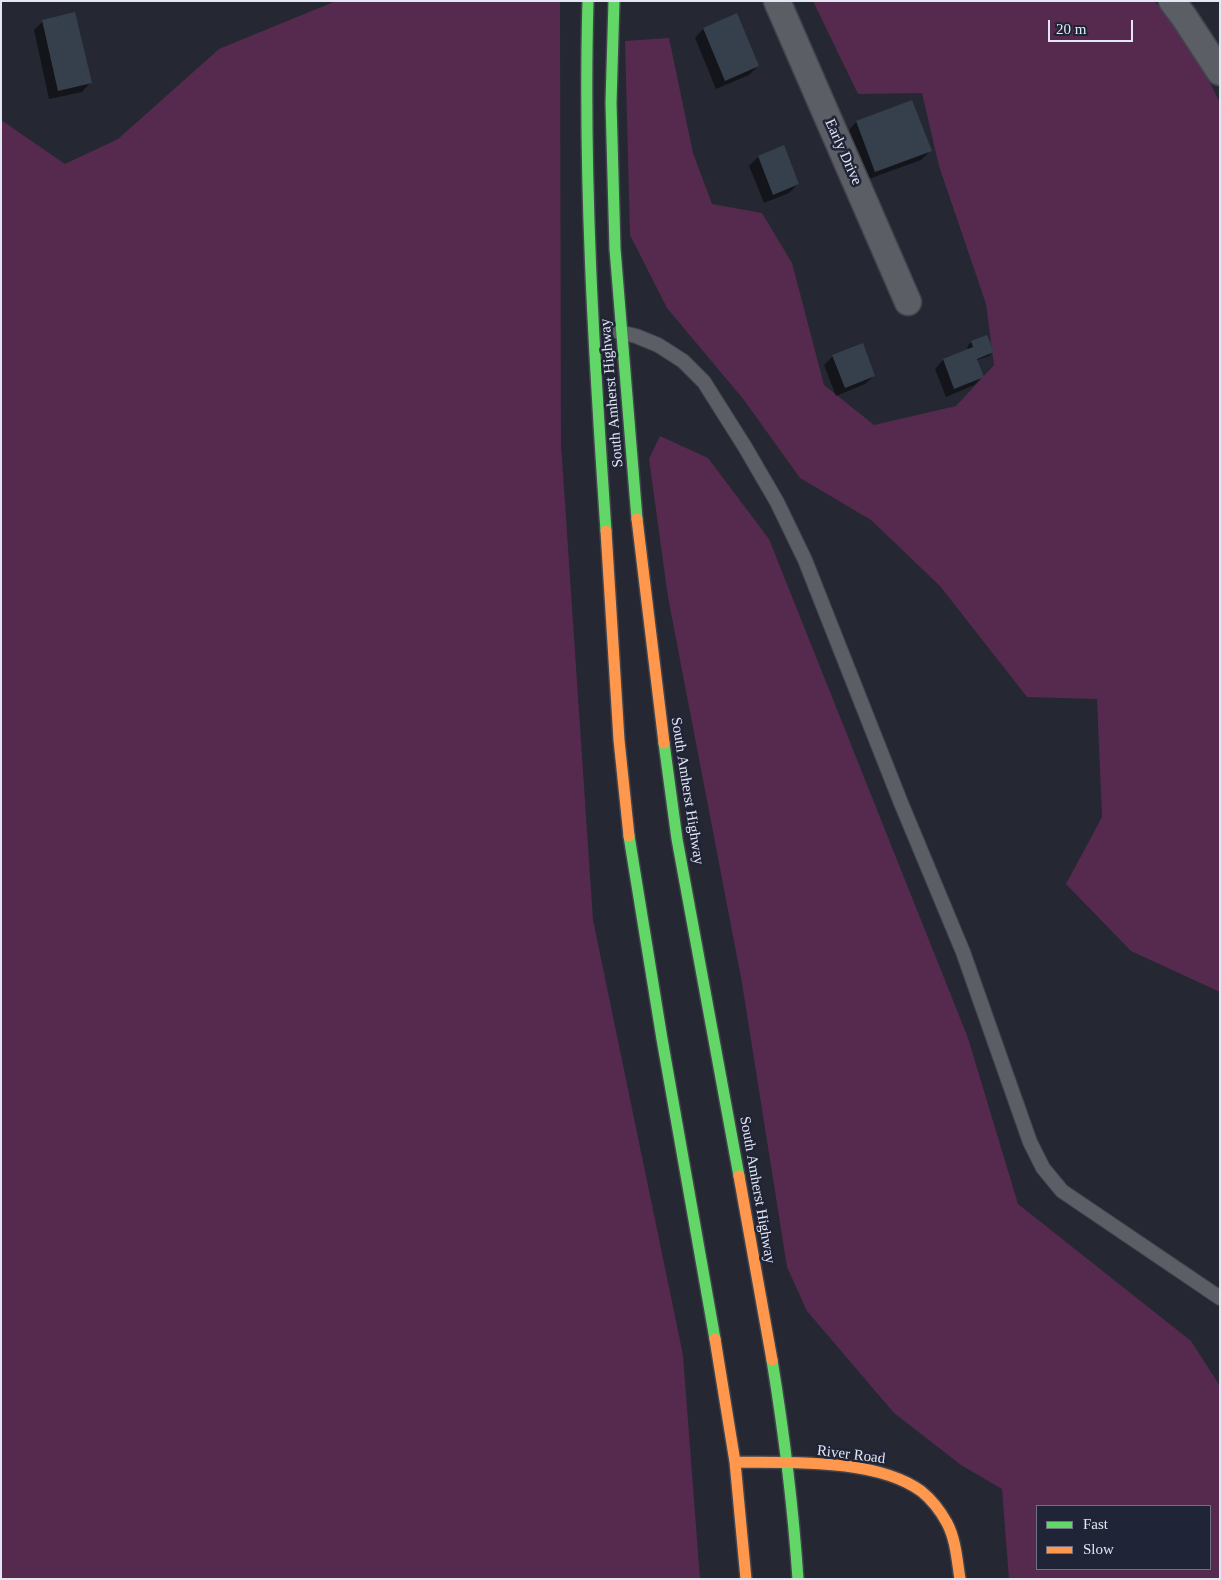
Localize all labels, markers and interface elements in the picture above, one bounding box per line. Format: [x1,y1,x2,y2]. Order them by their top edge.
scale bar [1051,10,1136,42]
text: 20 m [1056,21,1086,37]
street label: Early Drive [820,116,866,188]
street label: South Amherst Highway [597,318,627,468]
street label: South Amherst Highway [666,716,708,866]
street label: South Amherst Highway [735,1115,779,1265]
street label: River Road [816,1442,886,1468]
legend [1036,1505,1211,1570]
text: Fast [1083,1516,1108,1532]
text: Slow [1083,1541,1114,1557]

